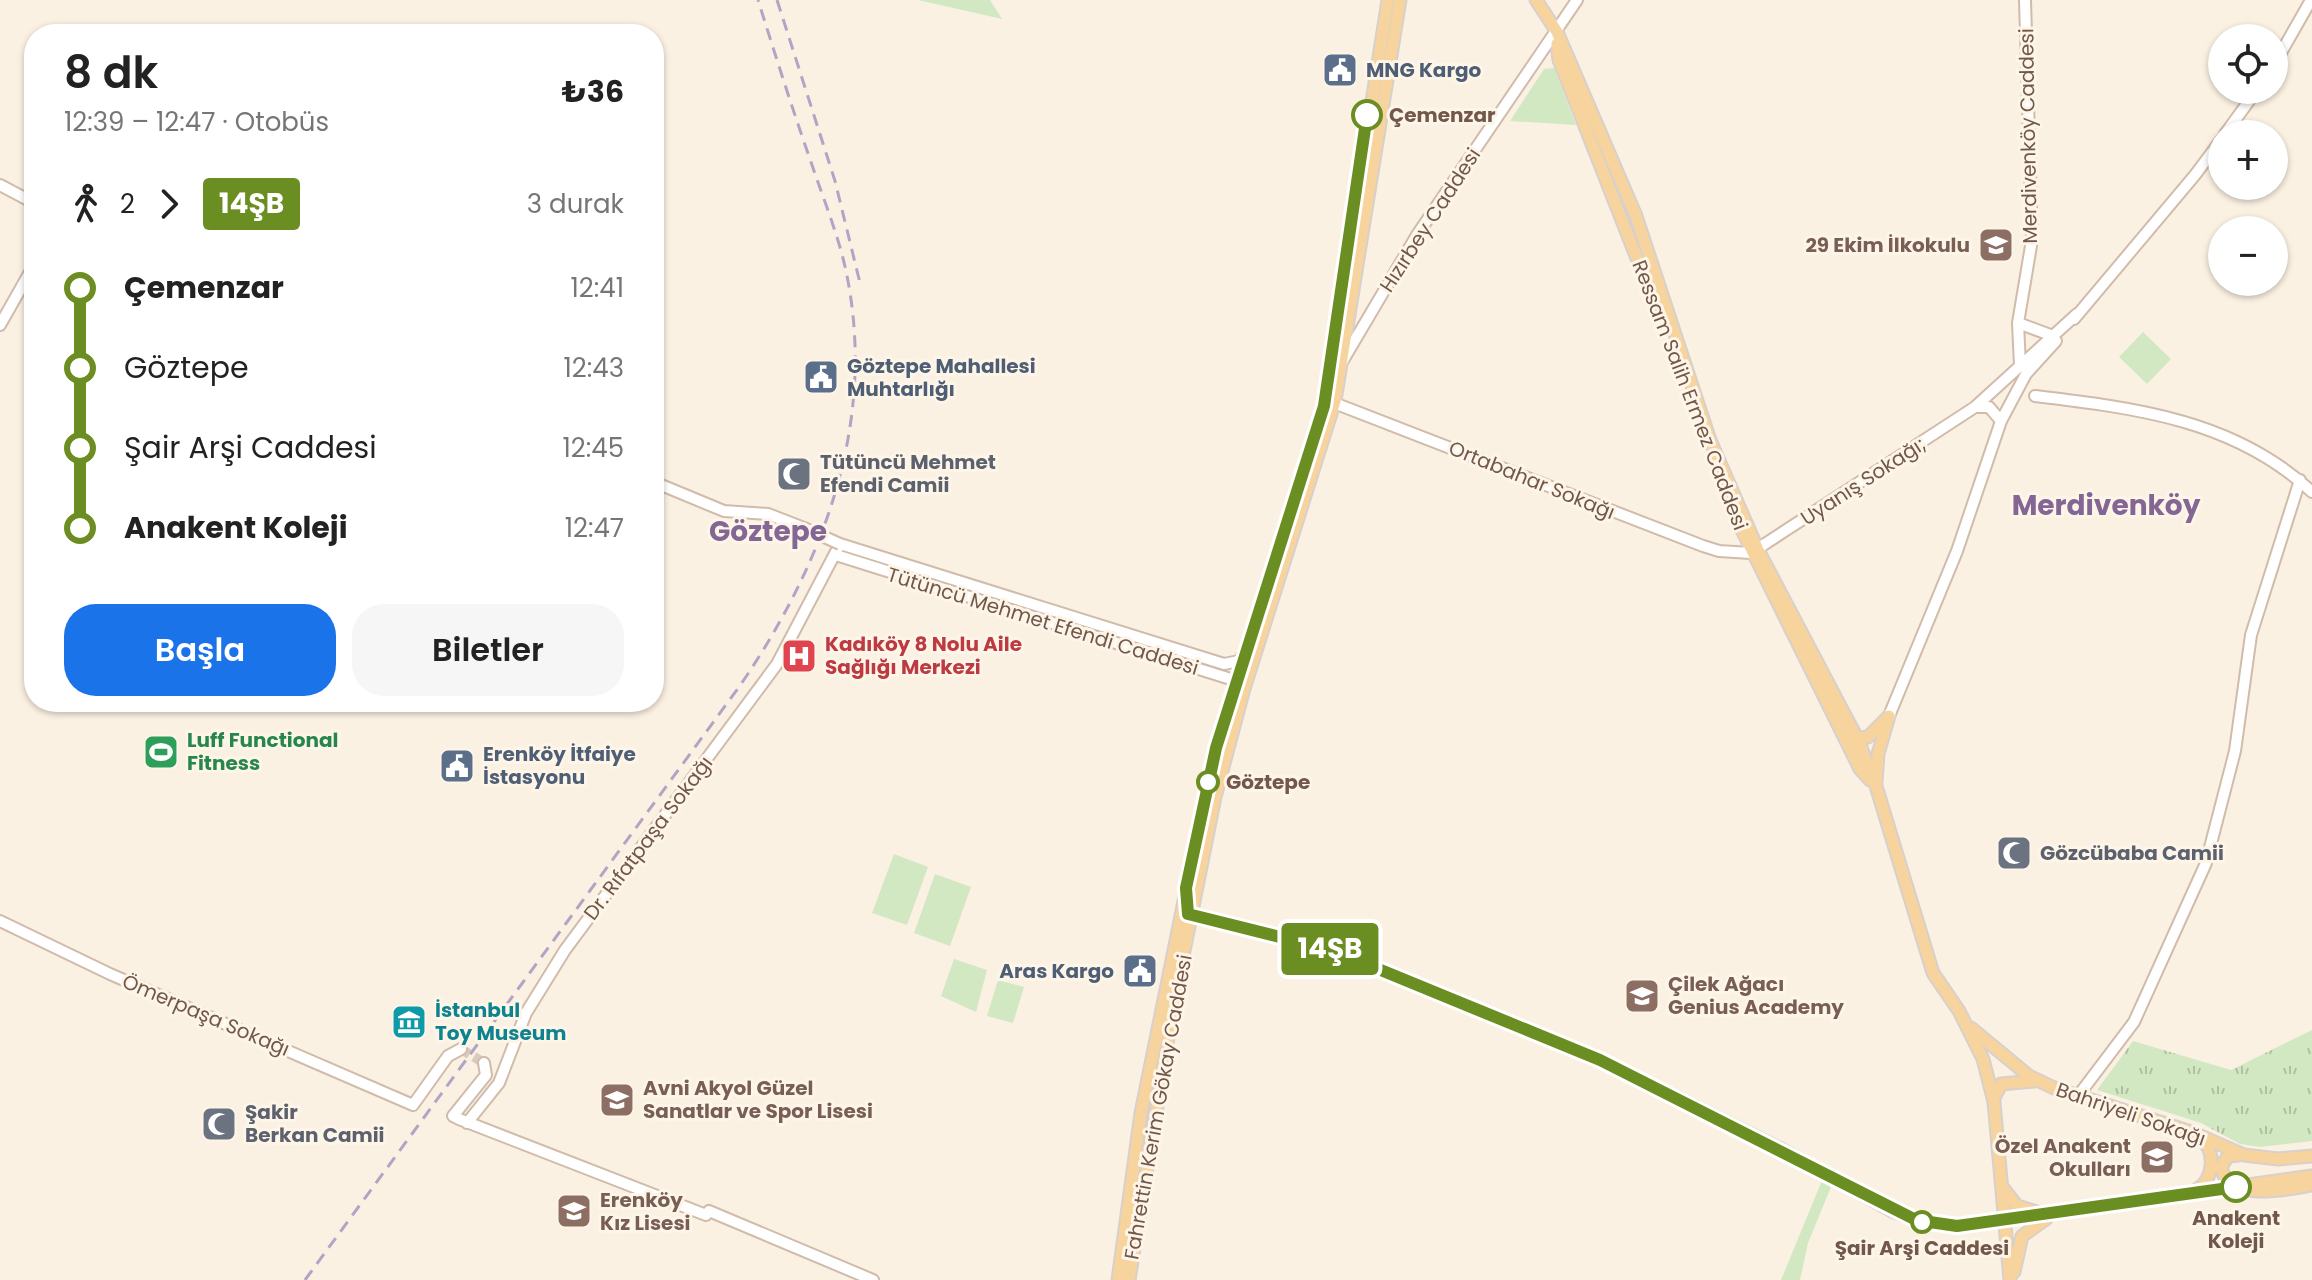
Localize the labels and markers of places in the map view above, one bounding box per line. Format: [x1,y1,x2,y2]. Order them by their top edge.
public building icon: MNG Kargo [1321,51,1359,89]
place label: MNG Kargo [1366,56,1482,84]
marker: Çemenzar [1352,100,1382,130]
place label: Çemenzar [1389,101,1496,129]
school or university icon: 29 Ekim İlkokulu [1977,226,2015,264]
place label: 29 Ekim İlkokulu [1805,231,1970,259]
place label: Göztepe Mahallesi Muhtarlığı [847,352,1036,403]
public building icon: Göztepe Mahallesi Muhtarlığı [802,358,840,396]
place label: Tütüncü Mehmet Efendi Camii [820,448,996,499]
mosque icon: Tütüncü Mehmet Efendi Camii [775,455,813,493]
place label: Kadıköy 8 Nolu Aile Sağlığı Merkezi [825,630,1022,681]
hospital icon: Kadıköy 8 Nolu Aile Sağlığı Merkezi [780,637,818,675]
place label: Luff Functional Fitness [187,726,338,777]
sports icon: Luff Functional Fitness [142,733,180,771]
place label: Erenköy İtfaiye İstasyonu [483,740,636,791]
public building icon: Erenköy İtfaiye İstasyonu [438,747,476,785]
place label: Göztepe [1226,768,1310,796]
marker: Göztepe [1197,771,1219,793]
mosque icon: Gözcübaba Camii [1995,834,2033,872]
place label: Gözcübaba Camii [2040,839,2224,867]
public building icon: Aras Kargo [1121,952,1159,990]
place label: Aras Kargo [999,957,1114,985]
place label: Çilek Ağacı Genius Academy [1668,970,1844,1021]
school or university icon: Çilek Ağacı Genius Academy [1623,977,1661,1015]
place label: İstanbul Toy Museum [435,996,566,1047]
museum icon: İstanbul Toy Museum [390,1003,428,1041]
place label: Avni Akyol Güzel Sanatlar ve Spor Lisesi [643,1074,873,1125]
school or university icon: Avni Akyol Güzel Sanatlar ve Spor Lisesi [598,1081,636,1119]
place label: Şakir Berkan Camii [245,1098,385,1149]
mosque icon: Şakir Berkan Camii [200,1105,238,1143]
place label: Özel Anakent Okulları [1995,1132,2131,1183]
school or university icon: Özel Anakent Okulları [2138,1138,2176,1176]
marker: Anakent Koleji [2221,1172,2251,1202]
place label: Erenköy Kız Lisesi [600,1186,691,1237]
school or university icon: Erenköy Kız Lisesi [555,1192,593,1230]
place label: Anakent Koleji [2192,1204,2280,1255]
marker: Şair Arşi Caddesi [1911,1211,1933,1233]
place label: Şair Arşi Caddesi [1835,1234,2009,1262]

